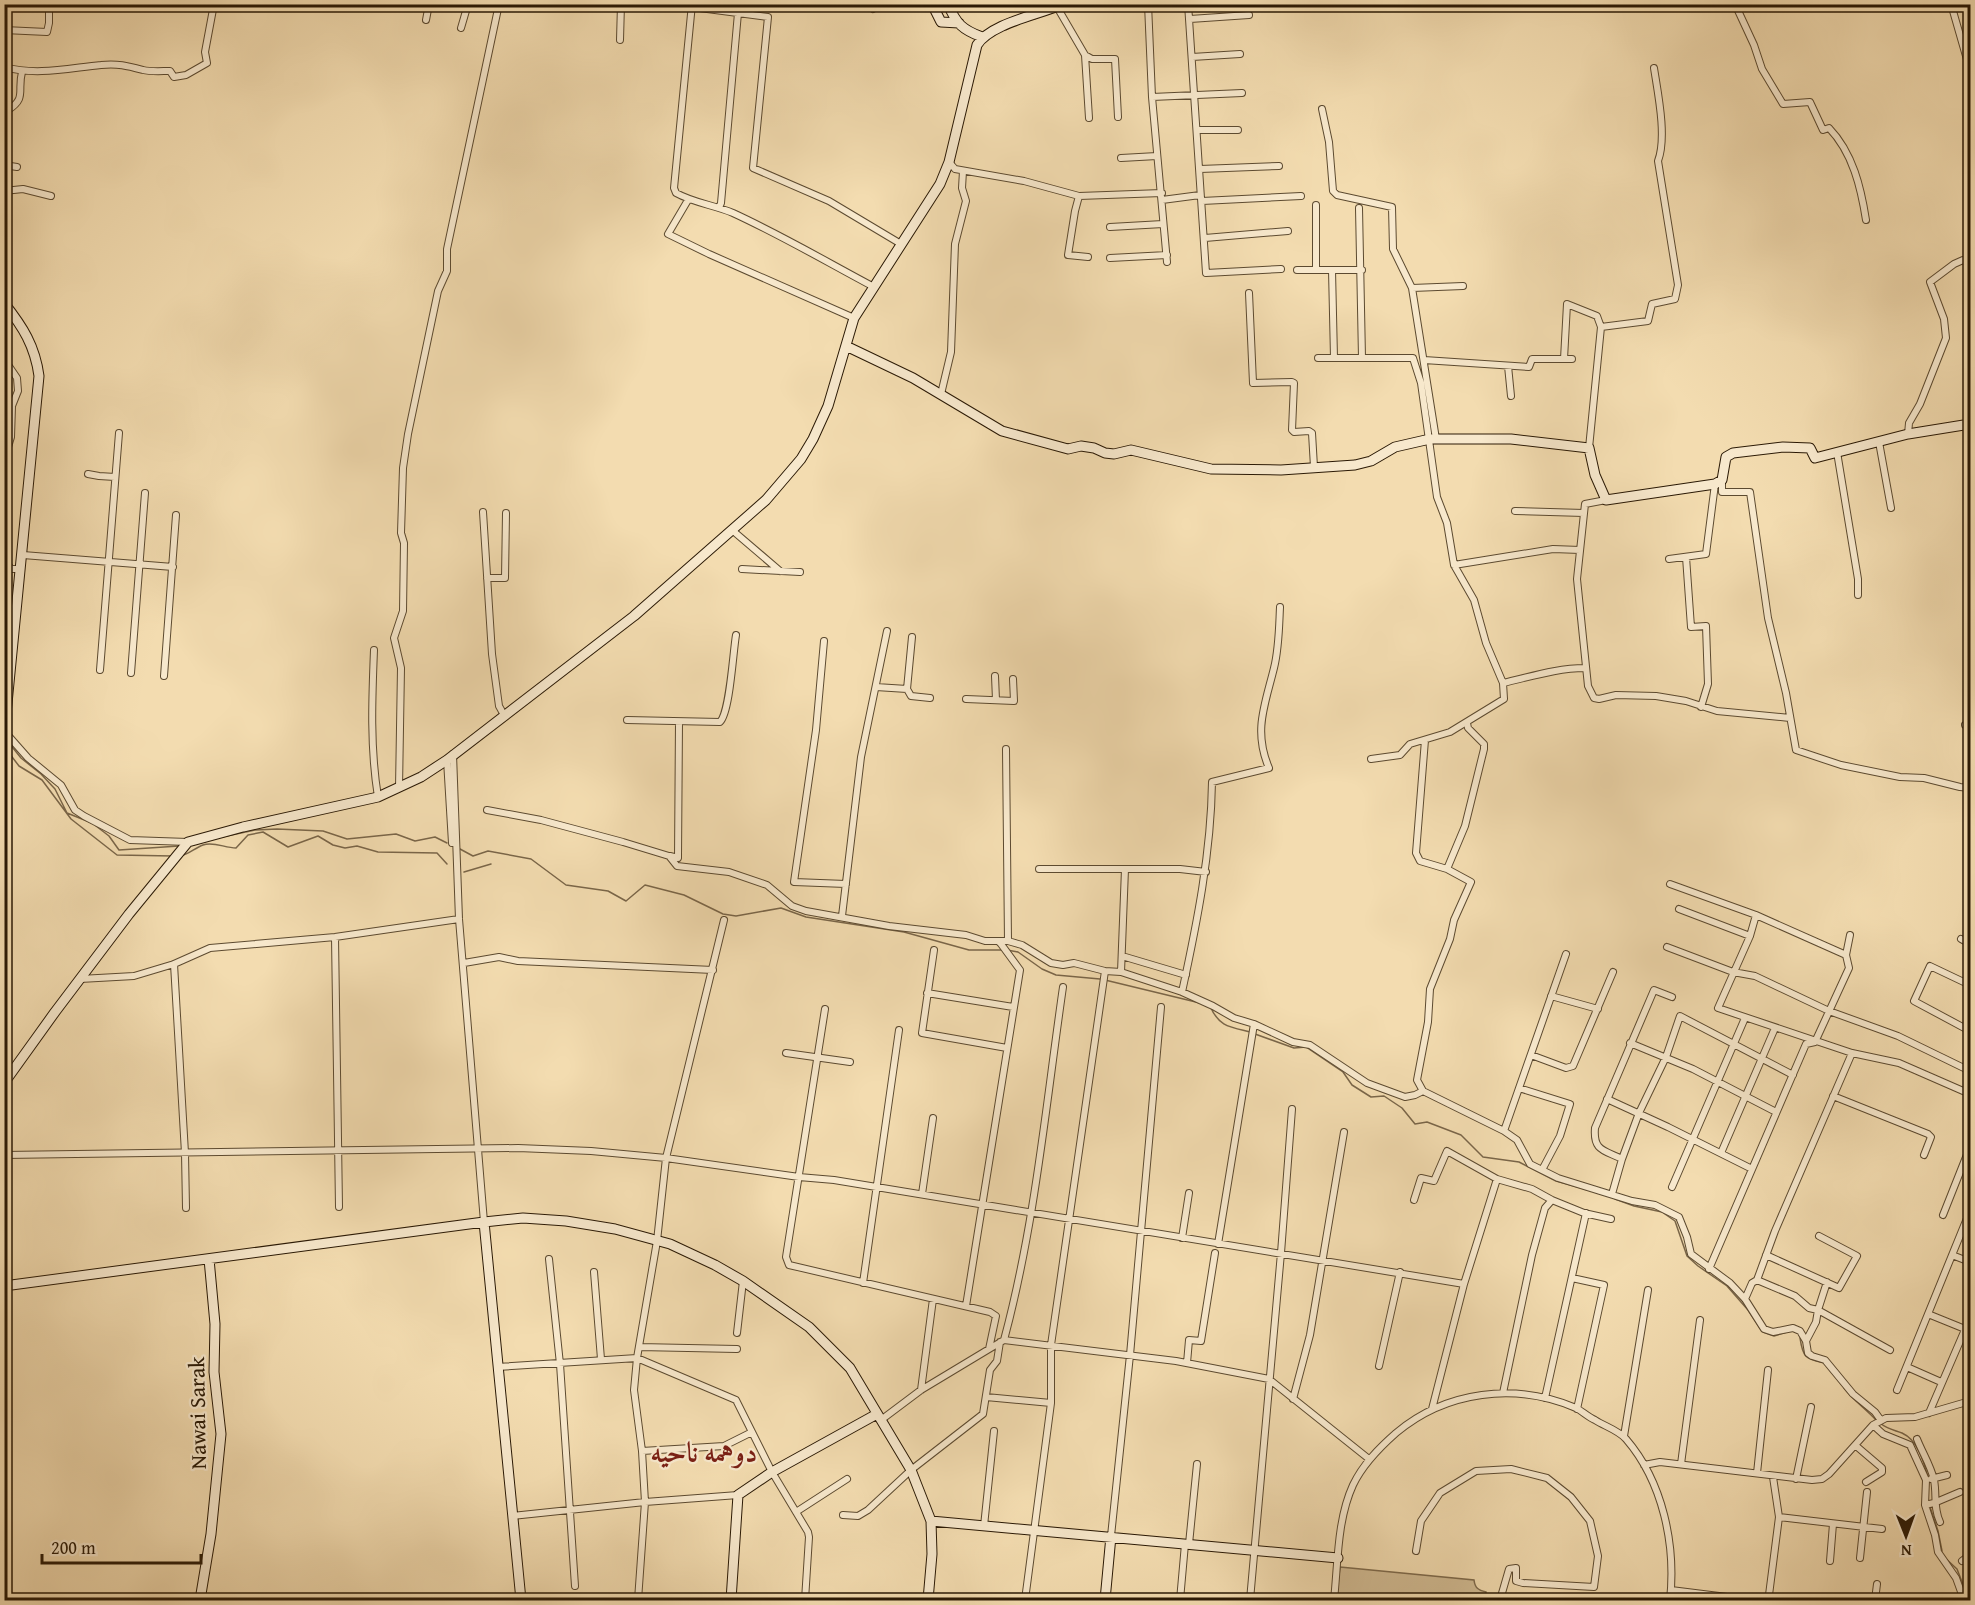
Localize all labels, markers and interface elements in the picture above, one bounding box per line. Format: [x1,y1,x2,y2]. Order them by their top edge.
street label: Nawai Sarak [180,1356,214,1470]
district label: دوهمه ناحیه [651,1431,757,1472]
north arrow [1876,1506,1936,1566]
scale bar [42,1527,201,1565]
text: 200 m [51,1534,96,1561]
text: N [1900,1539,1912,1563]

